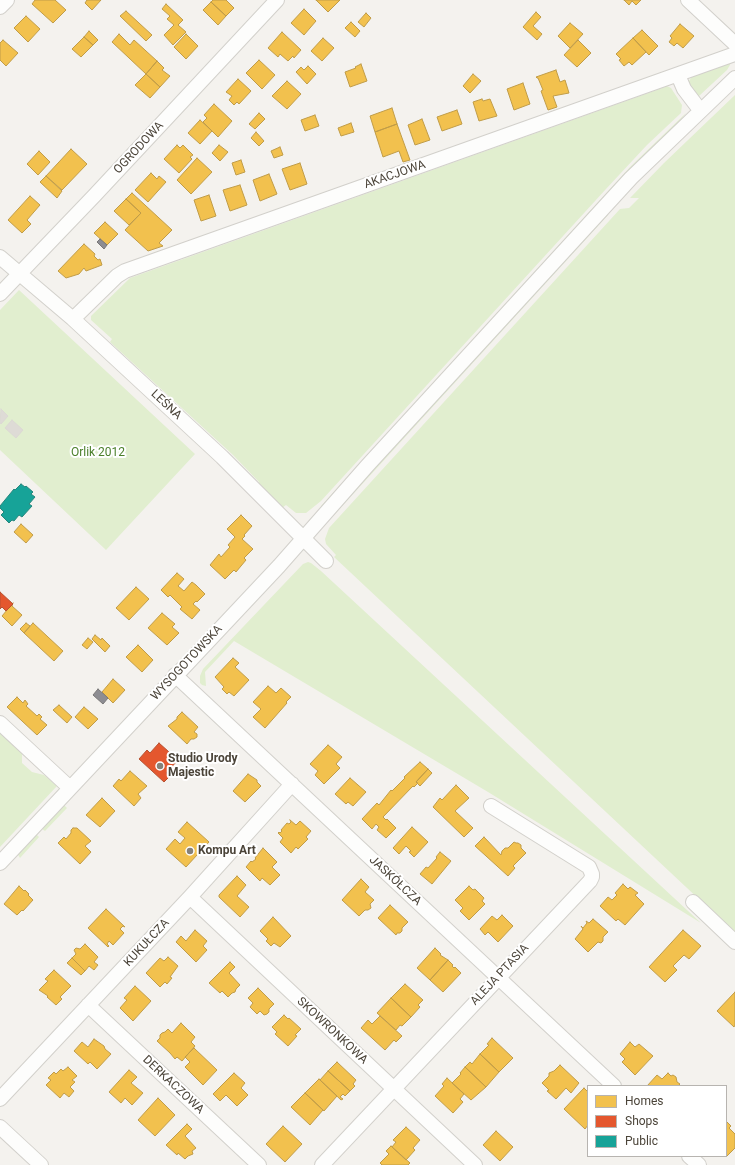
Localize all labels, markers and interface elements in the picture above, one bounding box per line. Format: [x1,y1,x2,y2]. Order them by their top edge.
street label: OGRODOWA [111,119,167,177]
street label: AKACJOWA [362,158,428,192]
street label: LEŚNA [148,387,184,423]
park label: Orlik 2012 [71,446,125,460]
street label: WYSOGOTOWSKA [148,622,226,704]
place label: Studio Urody Majestic [168,752,238,780]
marker: Studio Urody Majestic [155,761,165,771]
place label: Kompu Art [198,844,256,858]
marker: Kompu Art [185,846,195,856]
street label: JASKÓŁCZA [366,853,424,909]
street label: KUKUŁCZA [121,916,173,970]
street label: ALEJA PTASIA [468,941,532,1009]
street label: SKOWRONKOWA [294,995,370,1067]
street label: DERKACZOWA [139,1053,207,1117]
legend [587,1085,727,1157]
text: Homes [625,1094,663,1108]
text: Shops [625,1114,659,1128]
text: Public [625,1134,658,1148]

